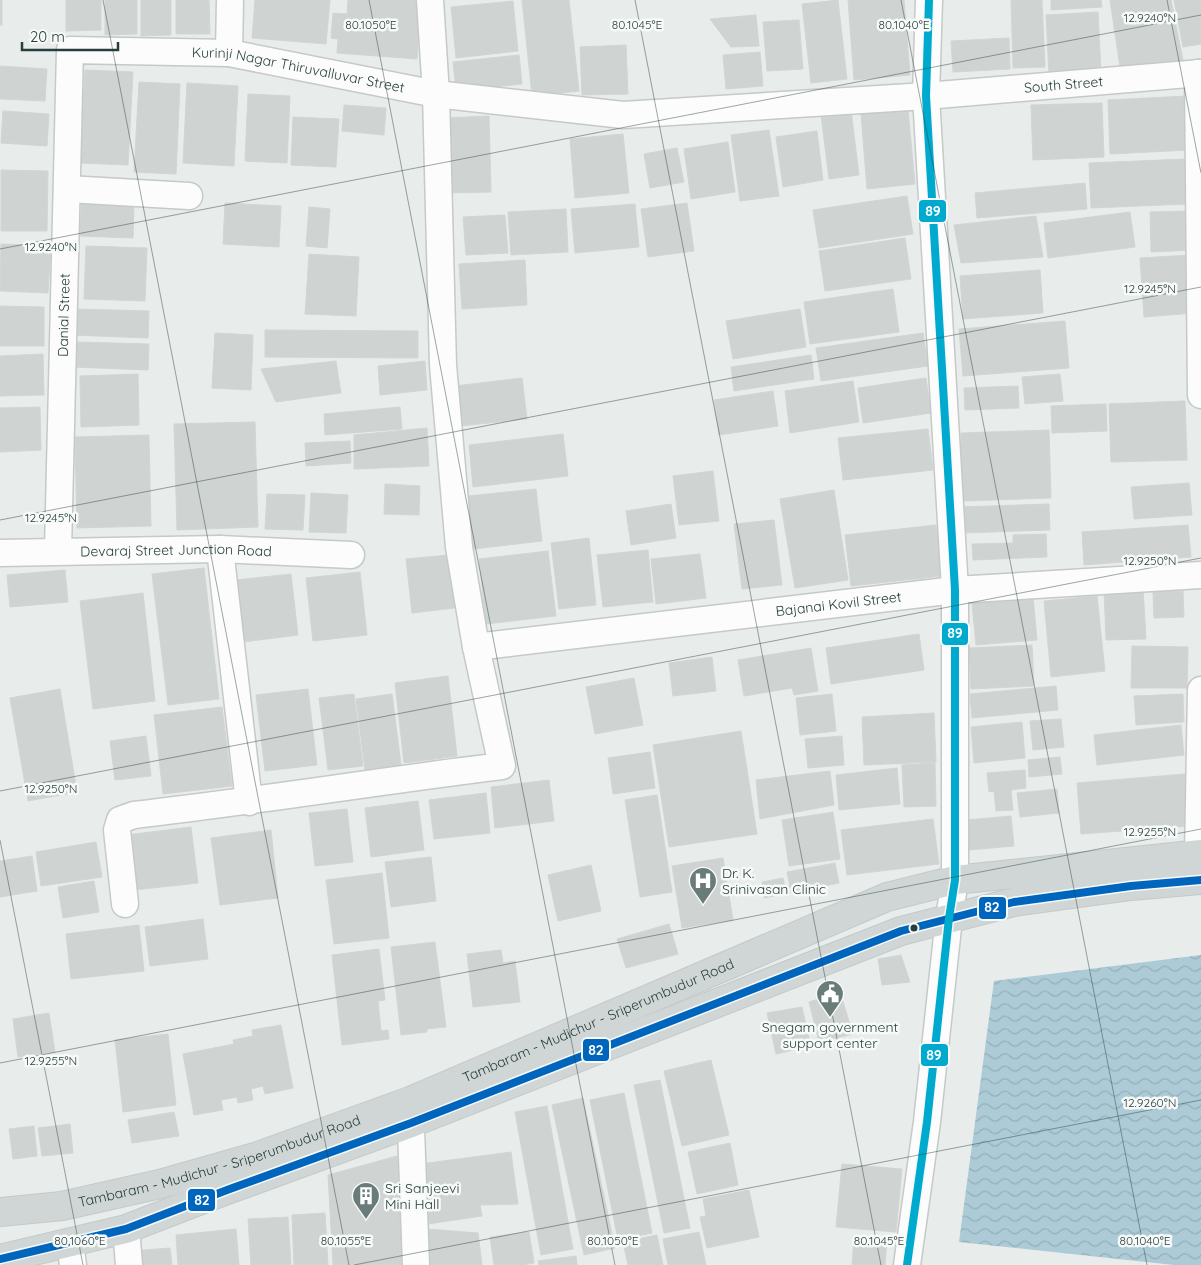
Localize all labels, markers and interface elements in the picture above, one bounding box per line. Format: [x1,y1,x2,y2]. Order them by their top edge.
text: 12.9240°N [1124,10,1176,25]
text: 80.1050°E [345,17,397,32]
text: 80.1045°E [612,17,662,32]
text: 80.1040°E [878,17,930,32]
scale bar [22,20,119,52]
text: 20 m [30,27,65,46]
street label: Kurinji Nagar Thiruvalluvar Street [192,43,406,97]
street label: South Street [1023,72,1104,97]
line badge: 89 [918,199,947,223]
text: 89 [925,202,941,220]
text: 12.9240°N [25,239,77,254]
street label: Danial Street [54,273,74,357]
text: 12.9245°N [1124,281,1176,296]
text: 12.9245°N [25,510,77,525]
street label: Devaraj Street Junction Road [80,540,272,561]
text: 12.9250°N [1123,553,1177,568]
street label: Bajanai Kovil Street [775,587,903,620]
line badge: 89 [941,622,969,646]
text: 89 [947,624,963,642]
text: 12.9250°N [24,781,78,796]
text: 12.9255°N [1124,824,1176,839]
place label: Dr. K. Srinivasan Clinic [722,864,826,898]
hospital icon: Dr. K. Srinivasan Clinic [688,866,718,905]
line badge: 82 [978,896,1007,920]
text: 82 [984,898,1000,916]
unlabelled marker [909,923,919,933]
street label: Tambaram - Mudichur - Sriperumbudur Road [460,955,737,1087]
public building icon: Snegam government support center [815,979,845,1018]
place label: Snegam government support center [762,1018,899,1052]
line badge: 82 [582,1038,610,1062]
text: 82 [588,1041,604,1059]
line badge: 89 [920,1043,949,1067]
text: 89 [926,1046,942,1064]
text: 12.9255°N [25,1053,77,1068]
text: 12.9260°N [1124,1095,1176,1110]
street label: Tambaram - Mudichur - Sriperumbudur Road [77,1111,363,1211]
place label: Sri Sanjeevi Mini Hall [385,1179,459,1213]
building icon: Sri Sanjeevi Mini Hall [351,1181,381,1220]
line badge: 82 [187,1188,216,1212]
text: 82 [194,1191,210,1209]
text: 80.1060°E [54,1233,106,1248]
text: 80.1055°E [321,1233,372,1248]
text: 80.1050°E [587,1233,639,1248]
text: 80.1045°E [854,1233,904,1248]
text: 80.1040°E [1119,1233,1171,1248]

